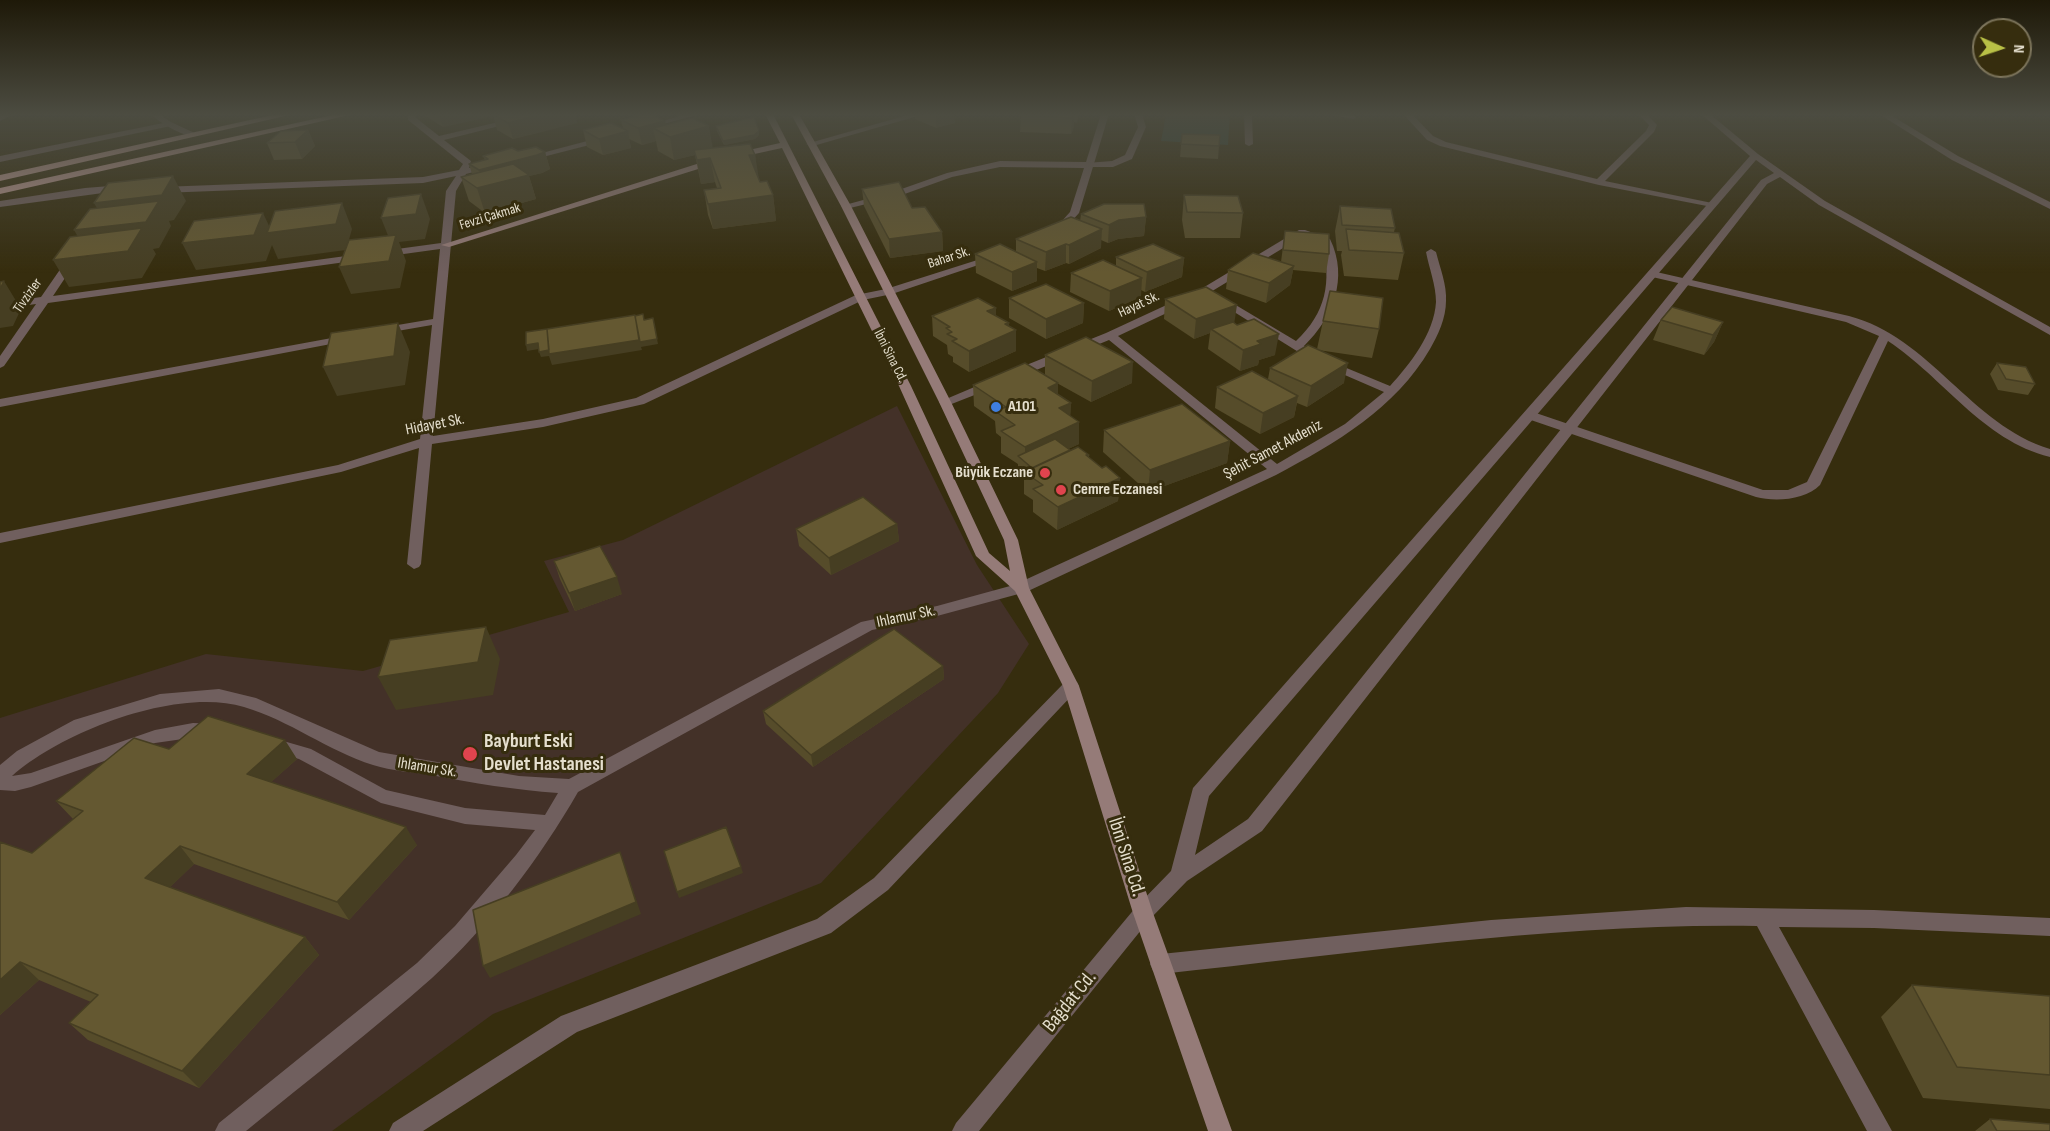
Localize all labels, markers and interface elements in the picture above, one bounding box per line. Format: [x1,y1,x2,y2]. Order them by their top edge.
north arrow [1972,18,2032,78]
text: N [2009,44,2028,54]
street label: Fevzi Çakmak [457,200,523,234]
street label: Bahar Sk. [926,243,972,273]
street label: Tivzizler [10,275,46,317]
street label: Hayat Sk. [1116,288,1162,322]
street label: İbni Sina Cd. [870,327,910,385]
place label: A101 [1008,397,1036,417]
marker: A101 [989,400,1003,414]
street label: Hidayet Sk. [404,410,466,440]
street label: Şehit Samet Akdeniz [1220,416,1326,484]
place label: Büyük Eczane [955,463,1033,483]
marker: Büyük Eczane [1038,466,1052,480]
place label: Cemre Eczanesi [1073,480,1162,500]
marker: Cemre Eczanesi [1054,483,1068,497]
street label: Ihlamur Sk. [875,601,937,633]
place label: Bayburt Eski Devlet Hastanesi [484,730,604,777]
marker: Bayburt Eski Devlet Hastanesi [461,745,479,763]
street label: Ihlamur Sk. [396,754,458,782]
street label: İbni Sina Cd. [1102,815,1150,899]
street label: Bağdat Cd. [1038,967,1102,1037]

